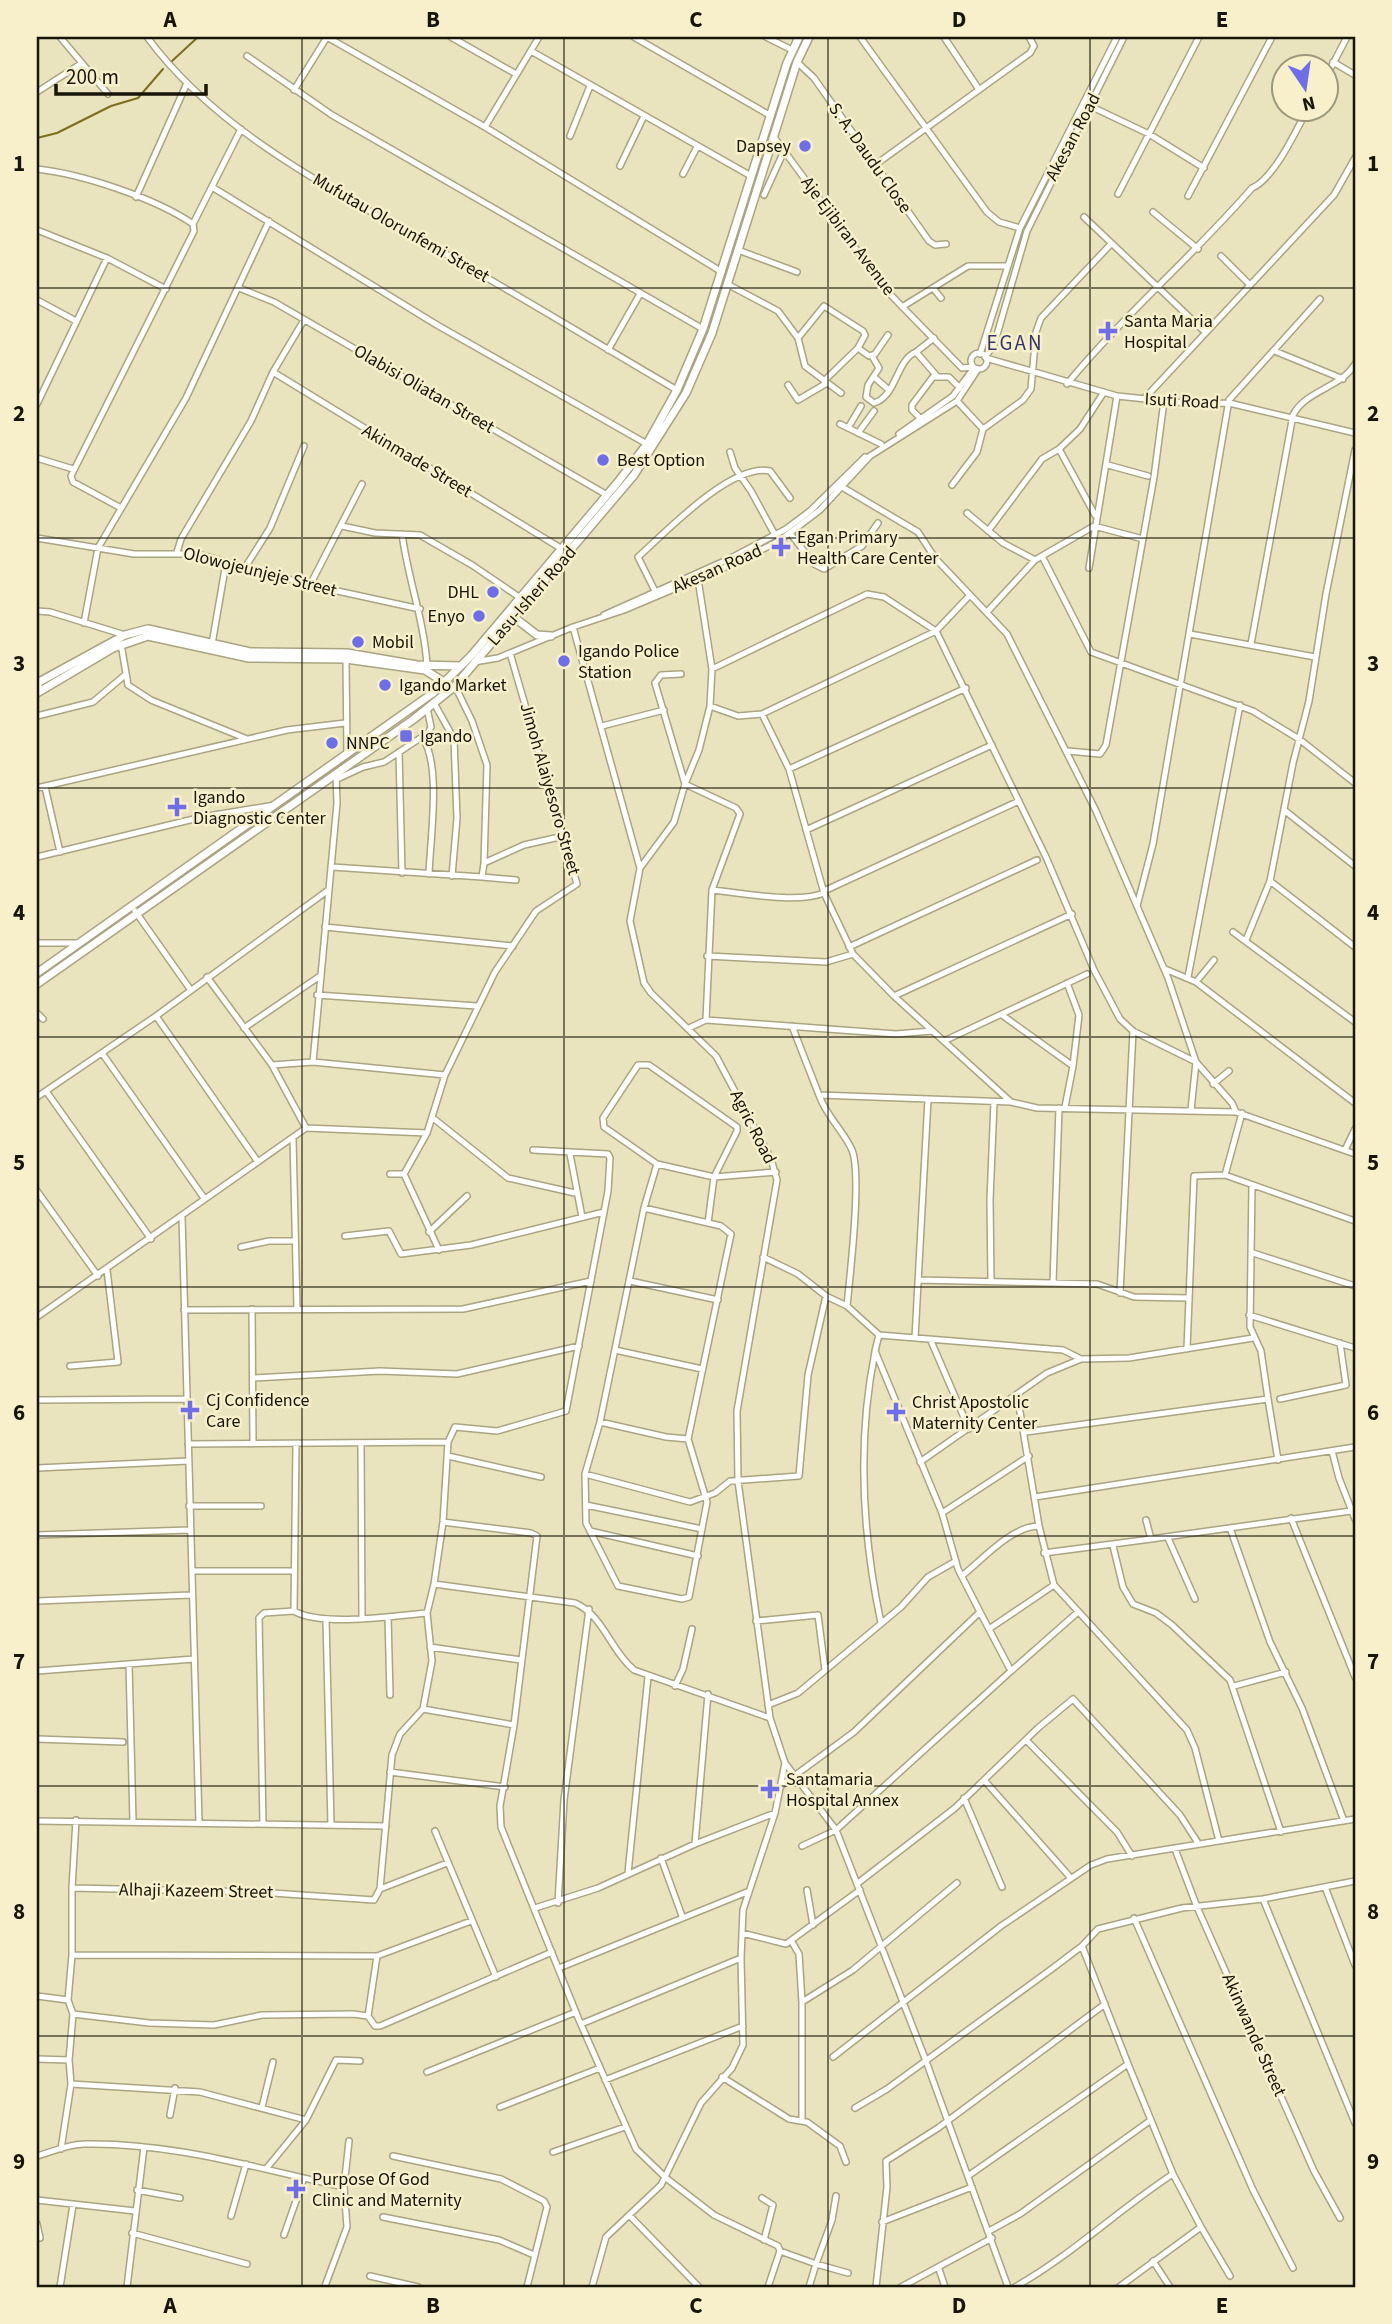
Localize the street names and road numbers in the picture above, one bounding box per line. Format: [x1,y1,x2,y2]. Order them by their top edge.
street label: Akesan Road [1039,89,1107,185]
street label: S. A. Daudu Close [823,98,918,218]
street label: Mufutau Olorunfemi Street [308,167,494,289]
street label: Aje Ejibiran Avenue [795,171,901,301]
street label: Olabisi Oliatan Street [349,339,499,439]
street label: Isuti Road [1144,387,1220,415]
street label: Akinmade Street [357,418,477,504]
street label: Akesan Road [668,538,766,600]
street label: Olowojeunjeje Street [181,541,339,603]
street label: Lasu-Isheri Road [482,541,582,651]
street label: Jimoh Alaiyesoro Street [513,700,587,878]
street label: Agric Road [724,1086,782,1168]
street label: Alhaji Kazeem Street [119,1877,273,1905]
street label: Akinwande Street [1216,1970,1292,2100]

